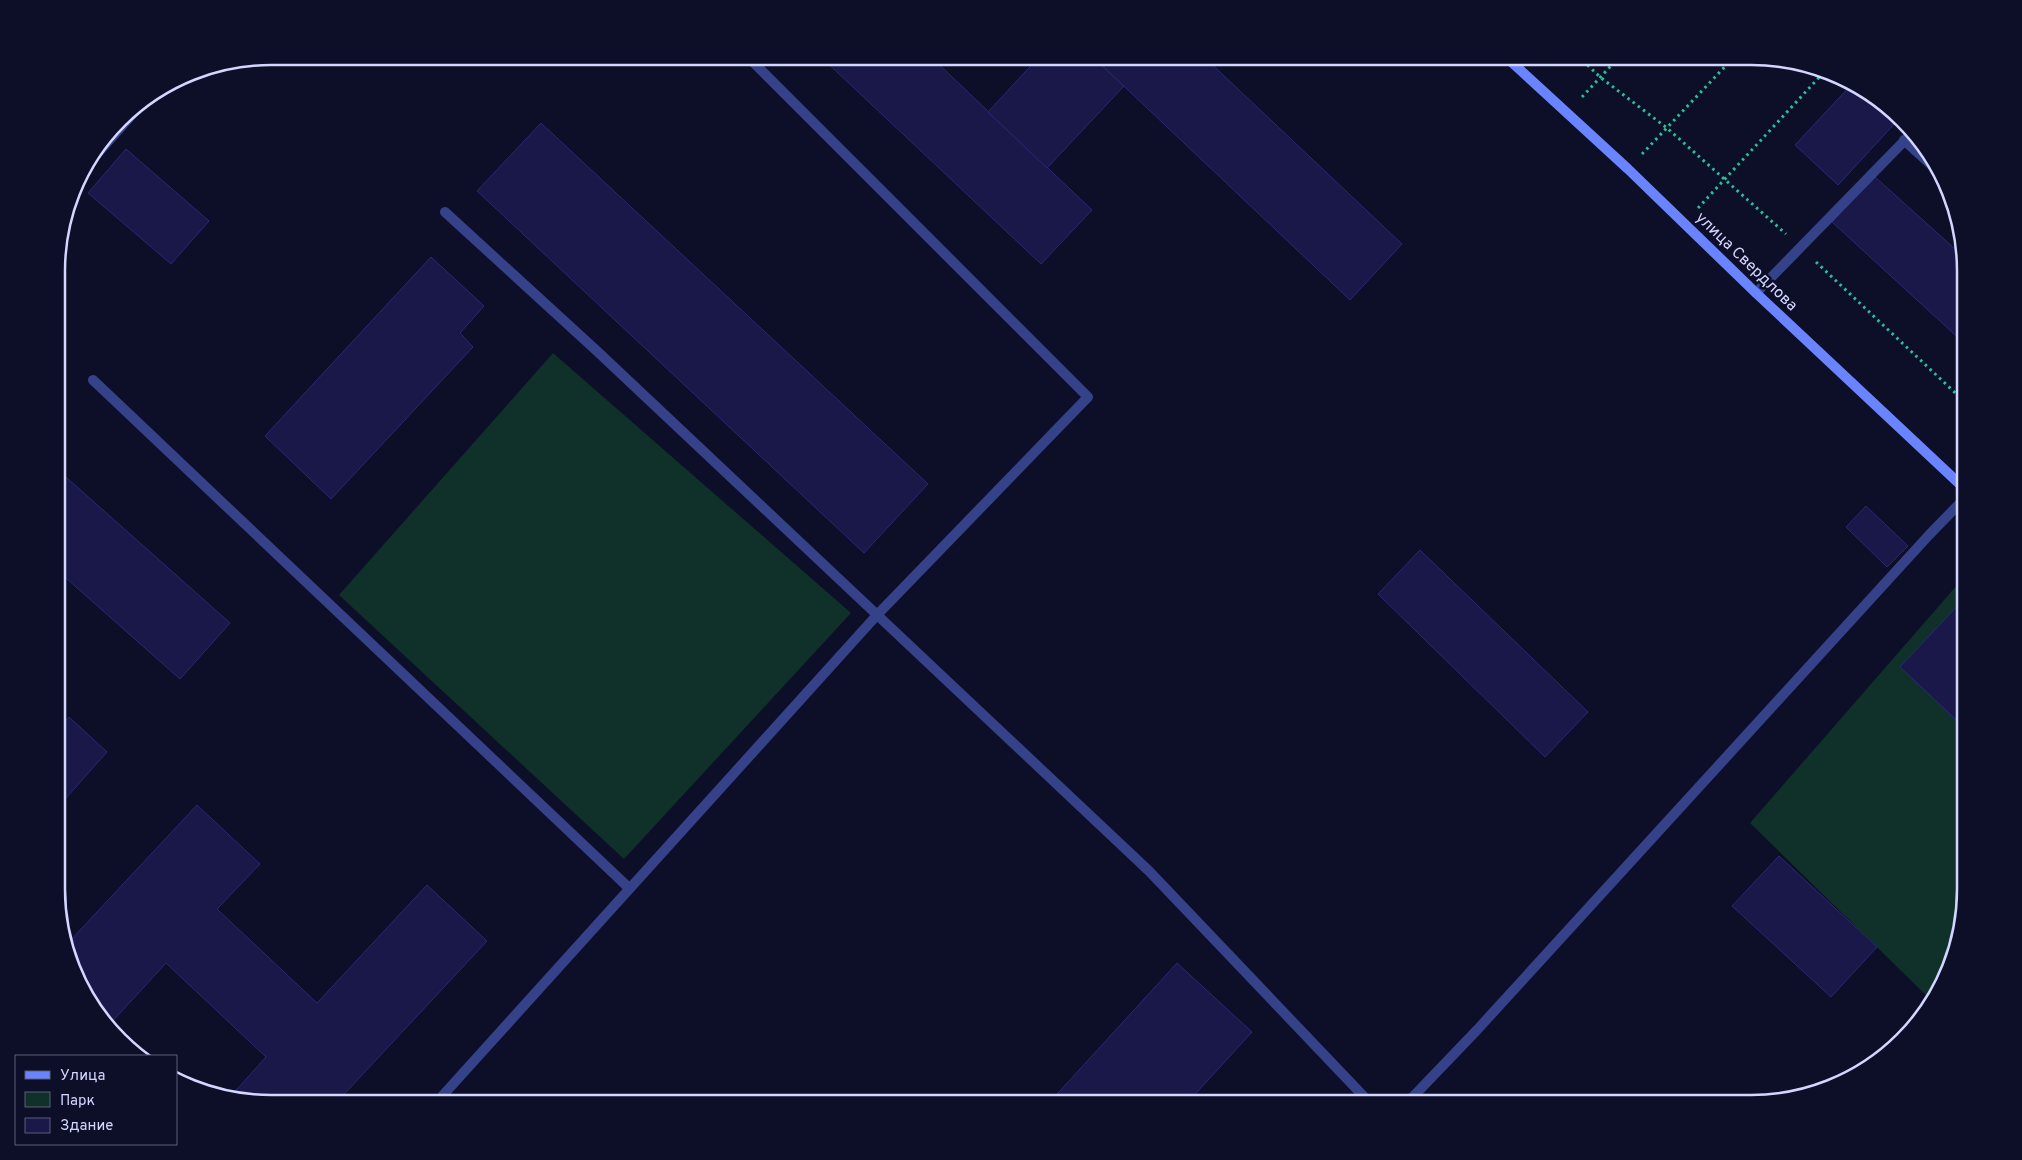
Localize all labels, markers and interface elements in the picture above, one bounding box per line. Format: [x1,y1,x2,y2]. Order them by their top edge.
street label: улица Свердлова [1691,208,1801,316]
legend [15,1055,178,1145]
text: Улица [60,1067,105,1086]
text: Парк [60,1092,95,1111]
text: Здание [60,1117,113,1136]

